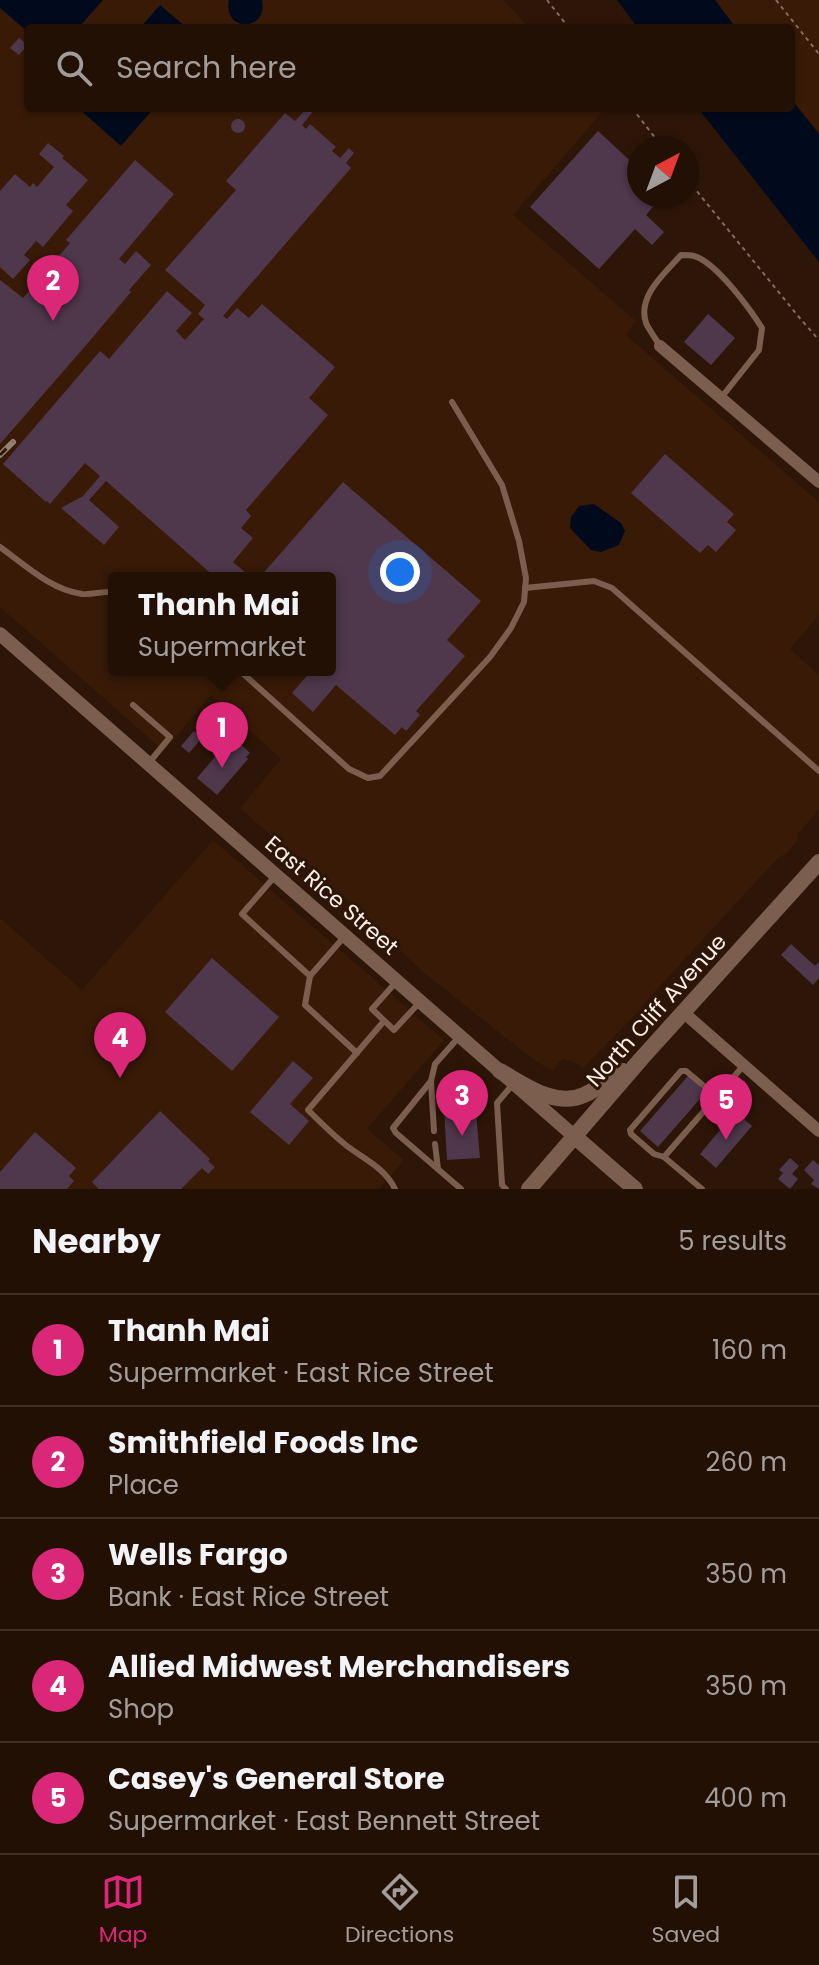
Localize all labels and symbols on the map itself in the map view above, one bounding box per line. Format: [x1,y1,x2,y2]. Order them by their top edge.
north arrow [627,136,699,208]
pin: 2 [27,255,79,321]
your location [380,552,420,592]
pin: 1 [196,702,248,768]
street label: East Rice Street [258,829,405,962]
street label: North Cliff Avenue [579,927,734,1094]
pin: 4 [94,1012,146,1078]
pin: 3 [436,1070,488,1136]
pin: 5 [700,1074,752,1140]

